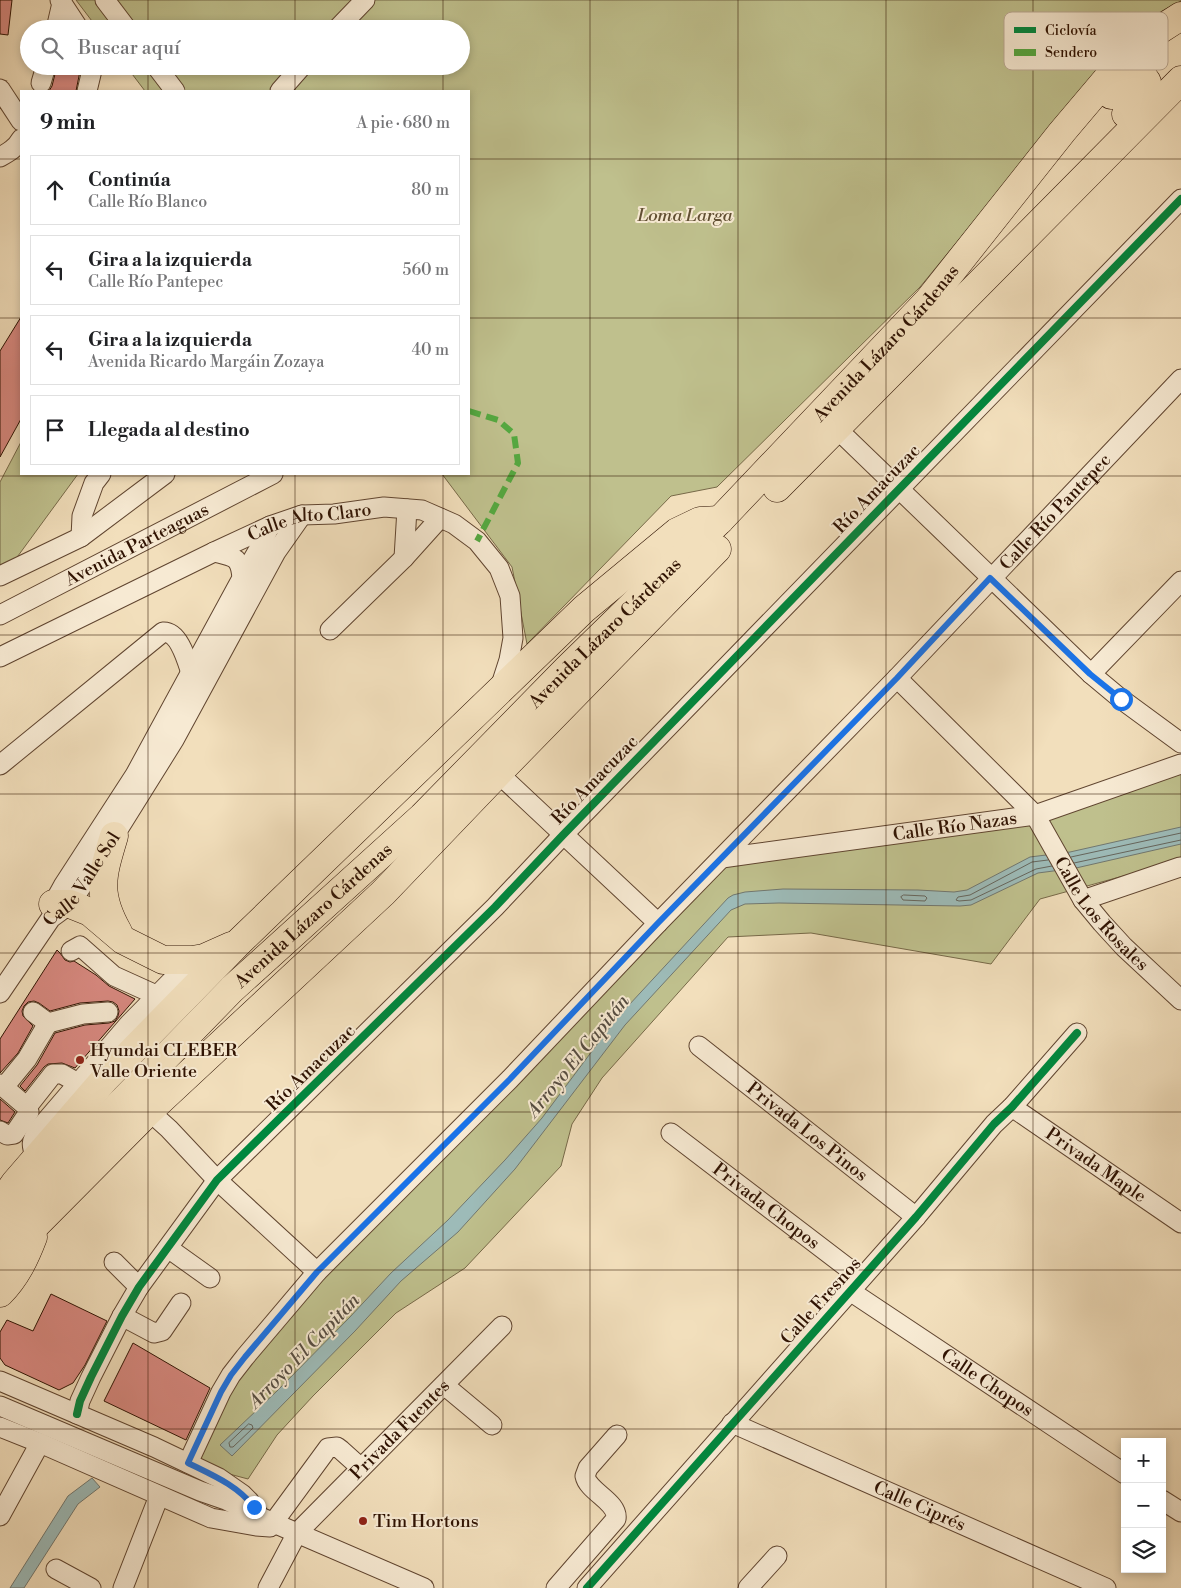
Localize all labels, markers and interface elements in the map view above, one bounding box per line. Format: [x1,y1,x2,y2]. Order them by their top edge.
legend [1004,12,1168,70]
search box [20,20,470,75]
text: Ciclovía [1045,22,1098,40]
icon: search [38,34,66,62]
text: Buscar aquí [78,36,180,60]
text: Sendero [1045,44,1097,62]
text: 9 min [40,110,95,136]
text: A pie · 680 m [356,113,450,133]
text: Continúa [88,168,171,192]
icon: ahead [41,176,69,204]
text: 80 m [411,180,449,200]
text: Calle Río Blanco [88,192,207,212]
park label: Loma Larga [636,204,734,227]
text: Gira a la izquierda [88,248,252,272]
icon: left [41,256,69,284]
text: 560 m [403,260,449,280]
street label: Avenida Lázaro Cárdenas [807,260,964,427]
text: Calle Río Pantepec [88,272,223,292]
text: Gira a la izquierda [88,328,252,352]
icon: left [41,336,69,364]
text: 40 m [412,340,449,360]
text: Avenida Ricardo Margáin Zozaya [88,352,324,372]
icon: arrive [41,416,69,444]
text: Llegada al destino [88,418,250,442]
street label: Río Amacuzac [829,439,925,539]
street label: Calle Río Pantepec [994,448,1116,575]
street label: Calle Alto Claro [244,497,373,546]
street label: Avenida Parteaguas [60,498,213,591]
street label: Avenida Lázaro Cárdenas [523,553,686,714]
route start [1110,688,1133,711]
street label: Río Amacuzac [547,730,643,830]
street label: Calle Río Nazas [891,806,1018,846]
street label: Calle Valle Sol [38,827,126,930]
street label: Avenida Lázaro Cárdenas [229,838,397,994]
street label: Calle Los Rosales [1049,852,1154,976]
water label: Arroyo El Capitán [520,990,635,1124]
street label: Río Amacuzac [261,1020,361,1116]
place label: Hyundai CLEBER Valle Oriente [89,1039,238,1083]
marker: Hyundai CLEBER Valle Oriente [74,1054,86,1066]
street label: Privada Los Pinos [742,1077,873,1186]
street label: Privada Maple [1041,1122,1151,1207]
street label: Privada Chopos [708,1157,825,1254]
street label: Calle Fresnos [776,1252,866,1350]
water label: Arroyo El Capitán [242,1288,365,1415]
street label: Calle Chopos [937,1343,1038,1422]
street label: Privada Fuentes [345,1374,454,1485]
map controls [1121,1438,1166,1573]
button: + [1121,1438,1166,1483]
street label: Calle Ciprés [870,1475,969,1536]
button: − [1121,1483,1166,1528]
route end [243,1496,266,1519]
place label: Tim Hortons [373,1510,479,1533]
marker: Tim Hortons [357,1515,369,1527]
button: layers [1121,1528,1166,1573]

